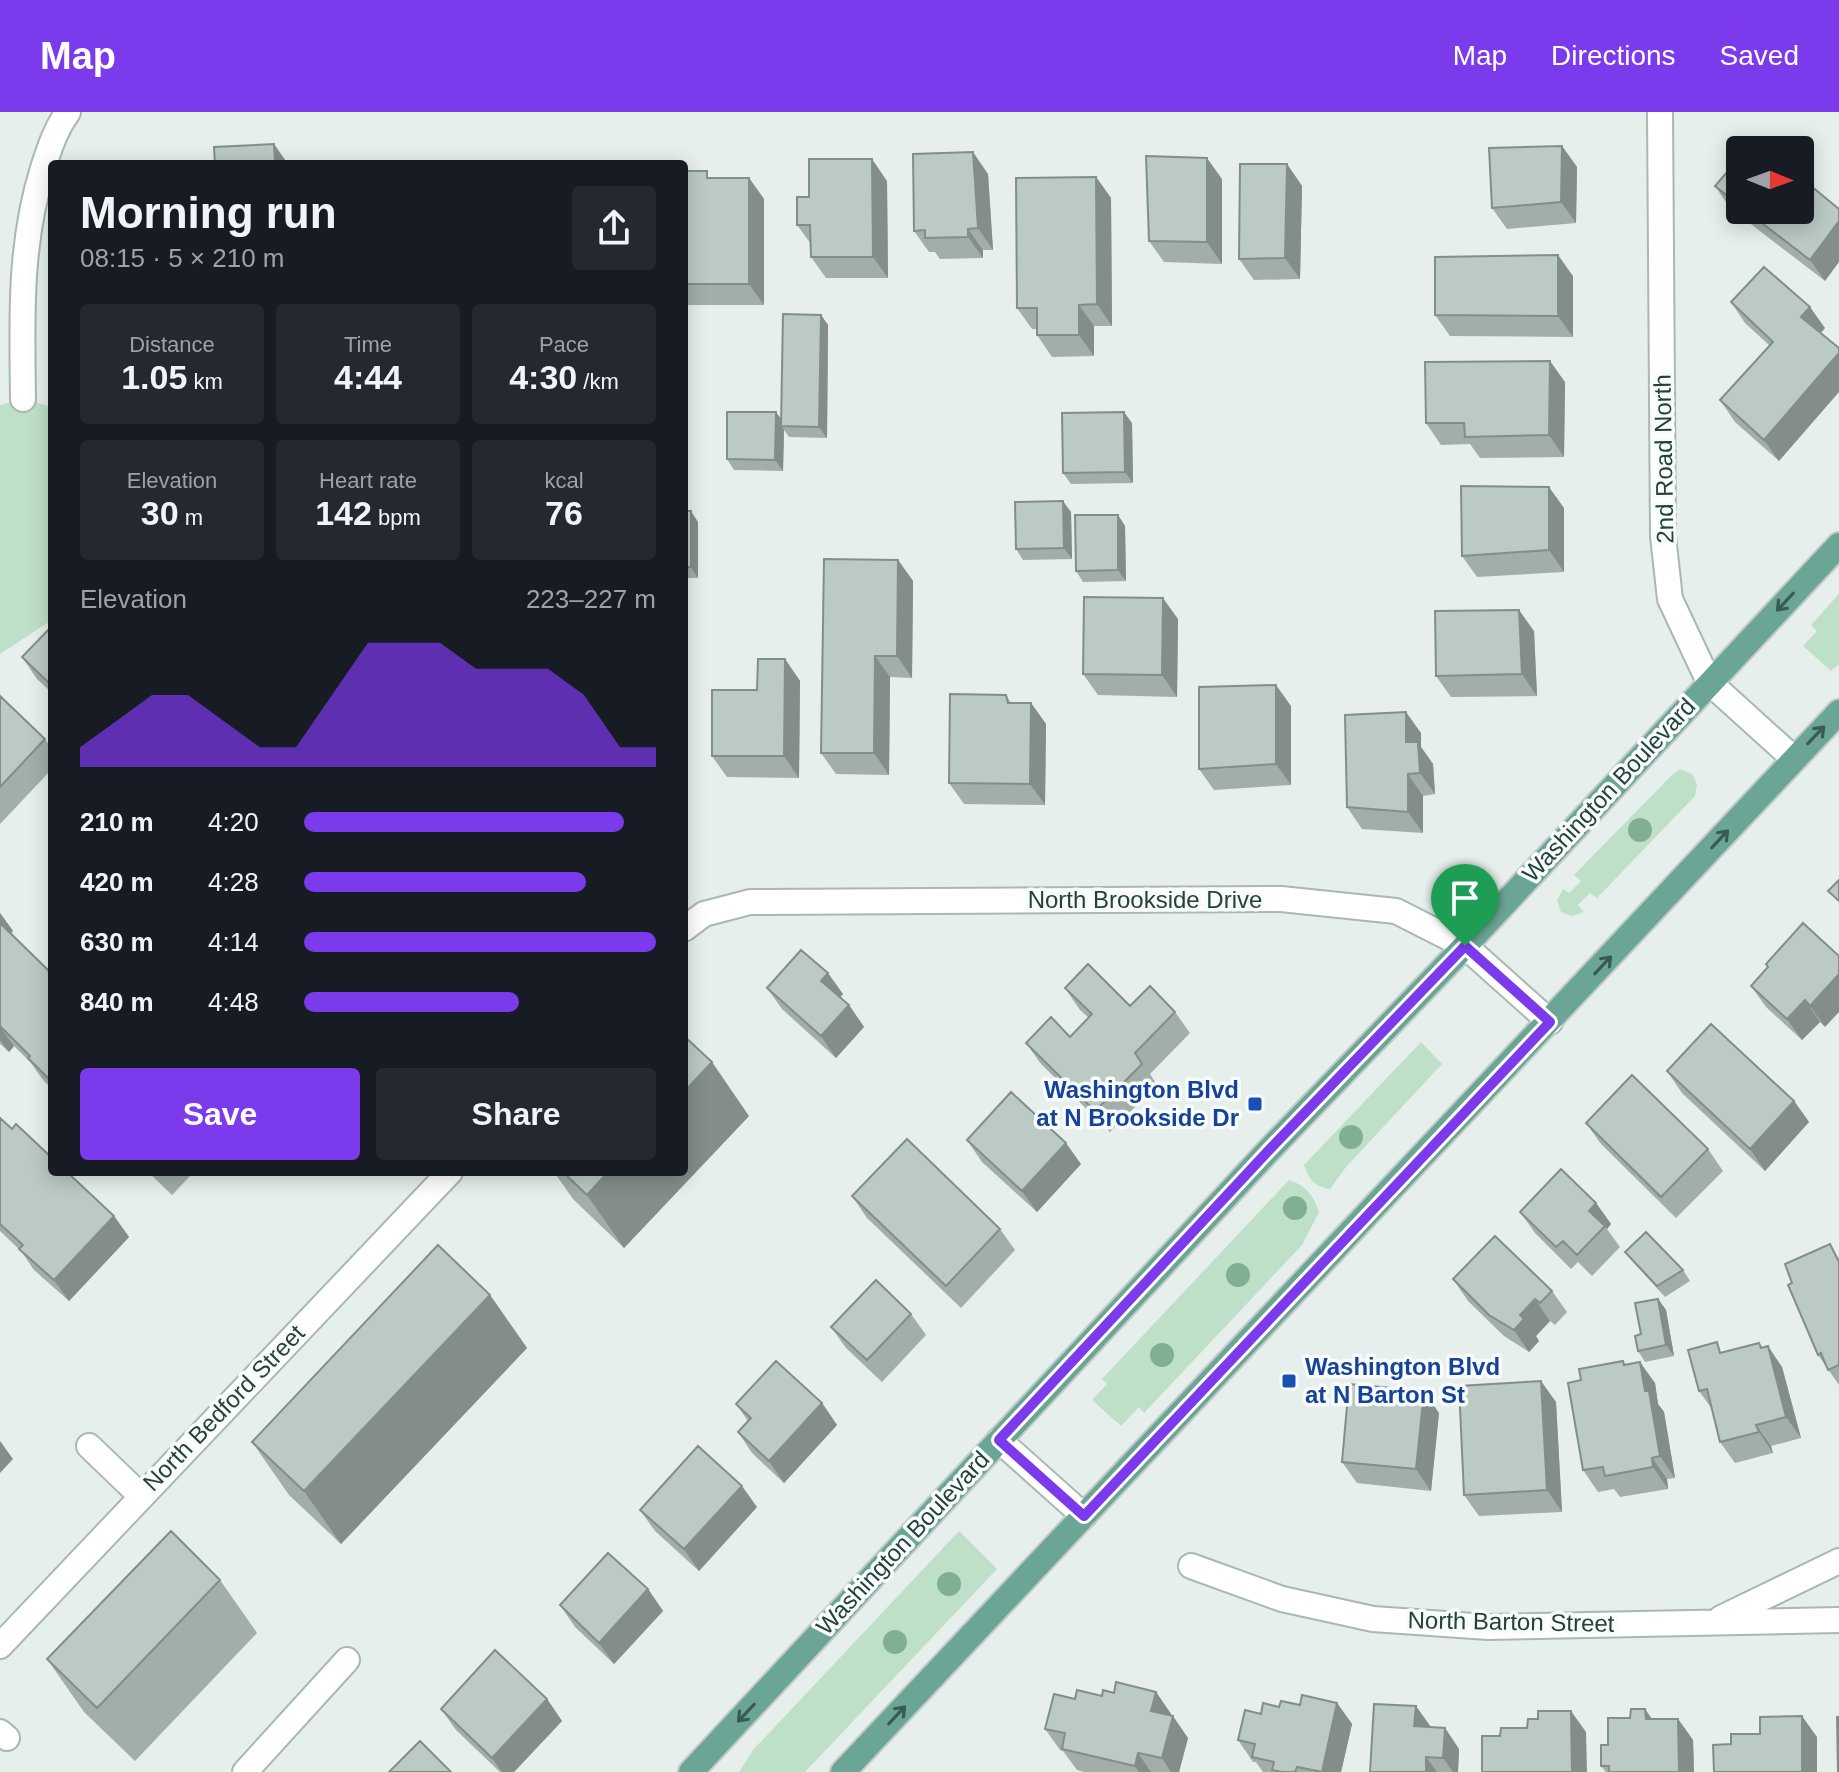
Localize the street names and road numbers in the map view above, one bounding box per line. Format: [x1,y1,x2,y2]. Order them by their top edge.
street label: 2nd Road North [1649,374,1678,544]
street label: Washington Boulevard [1517,692,1701,887]
street label: North Brookside Drive [1028,886,1262,913]
street label: North Bedford Street [137,1319,310,1496]
street label: Washington Boulevard [811,1445,995,1640]
street label: North Barton Street [1407,1606,1615,1637]

